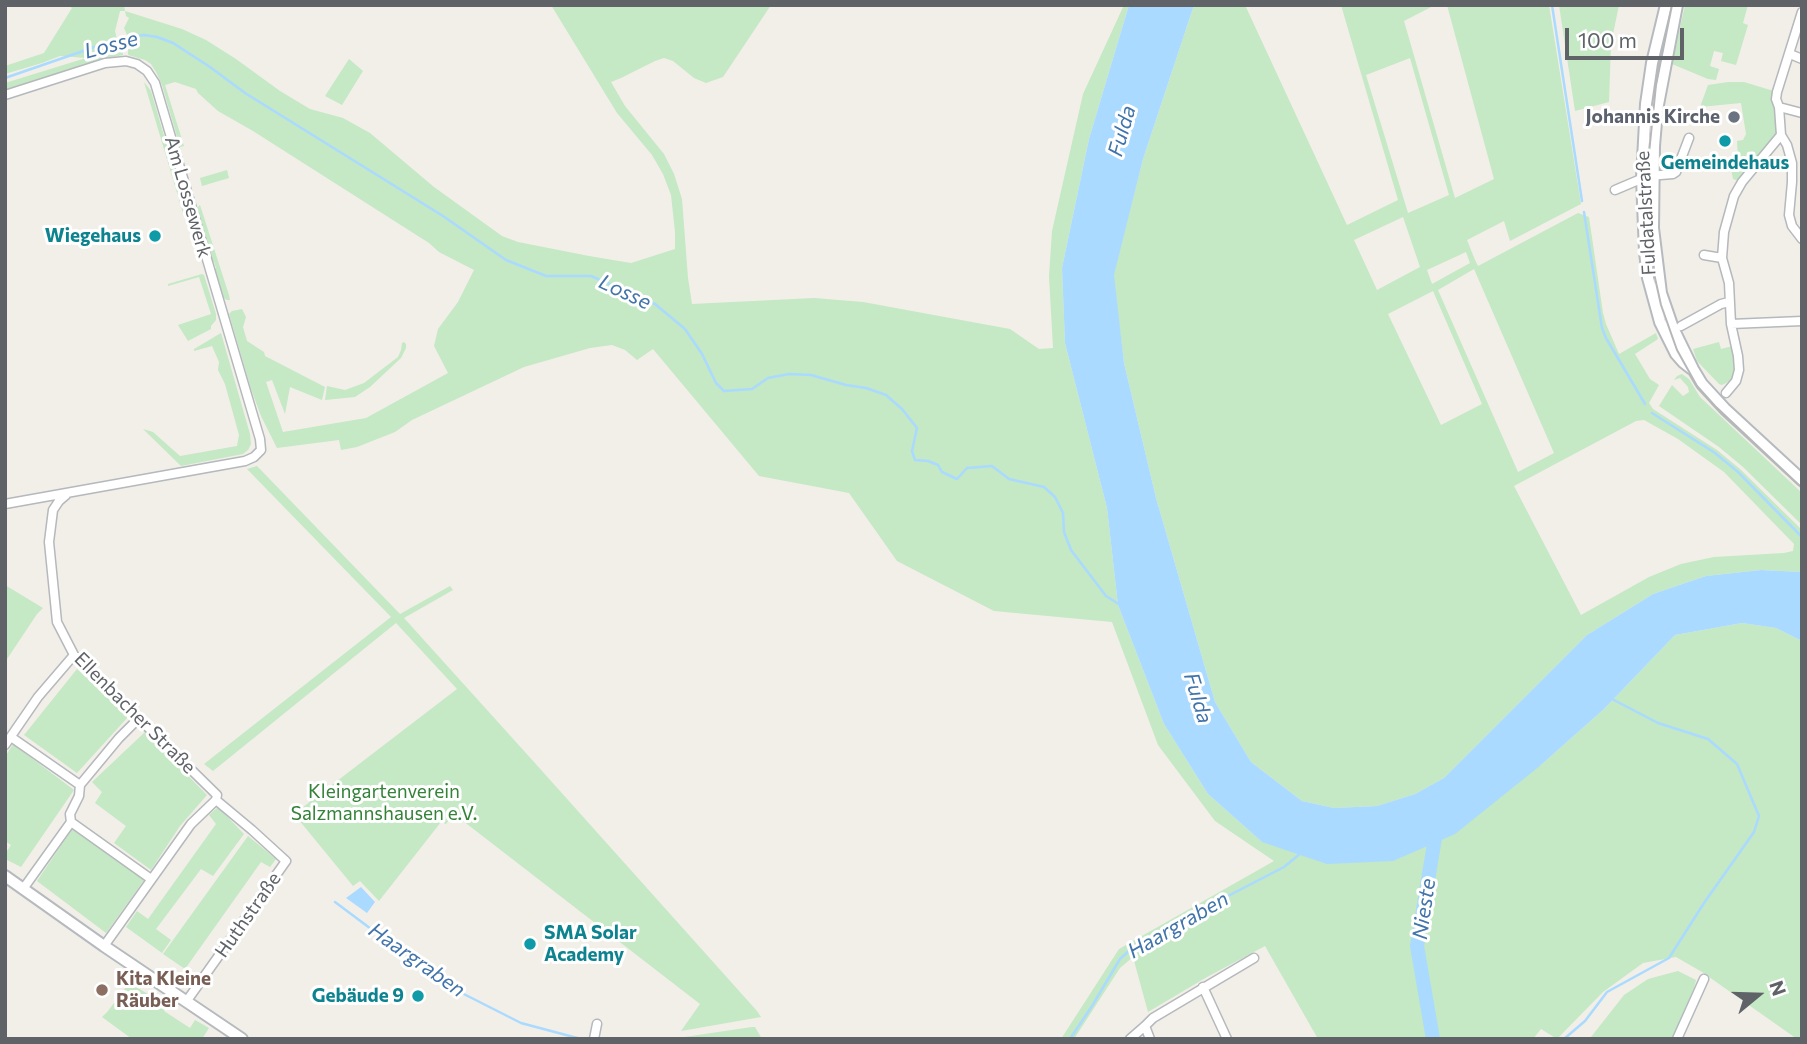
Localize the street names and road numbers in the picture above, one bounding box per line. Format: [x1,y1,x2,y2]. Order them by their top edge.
street label: Am Lossewerk [160,134,216,260]
street label: Fuldatalstraße [1631,150,1661,276]
street label: Ellenbacher Straße [70,648,200,778]
street label: Huthstraße [210,868,286,962]

